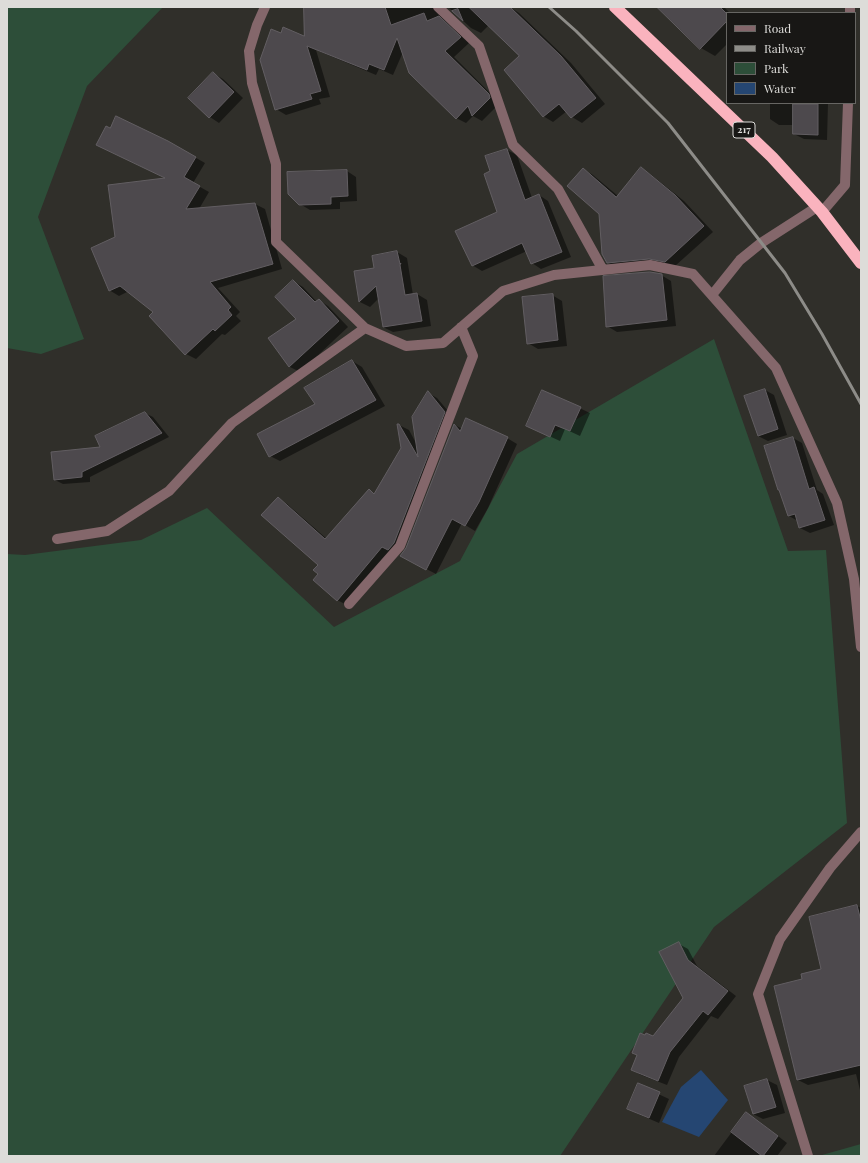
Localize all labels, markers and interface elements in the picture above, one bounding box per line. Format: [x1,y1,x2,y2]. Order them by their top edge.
legend [726,12,856,104]
text: Road [764,20,791,36]
text: Railway [764,40,806,56]
text: Park [764,60,789,76]
text: Water [764,80,796,96]
road number: 217 [733,122,755,138]

